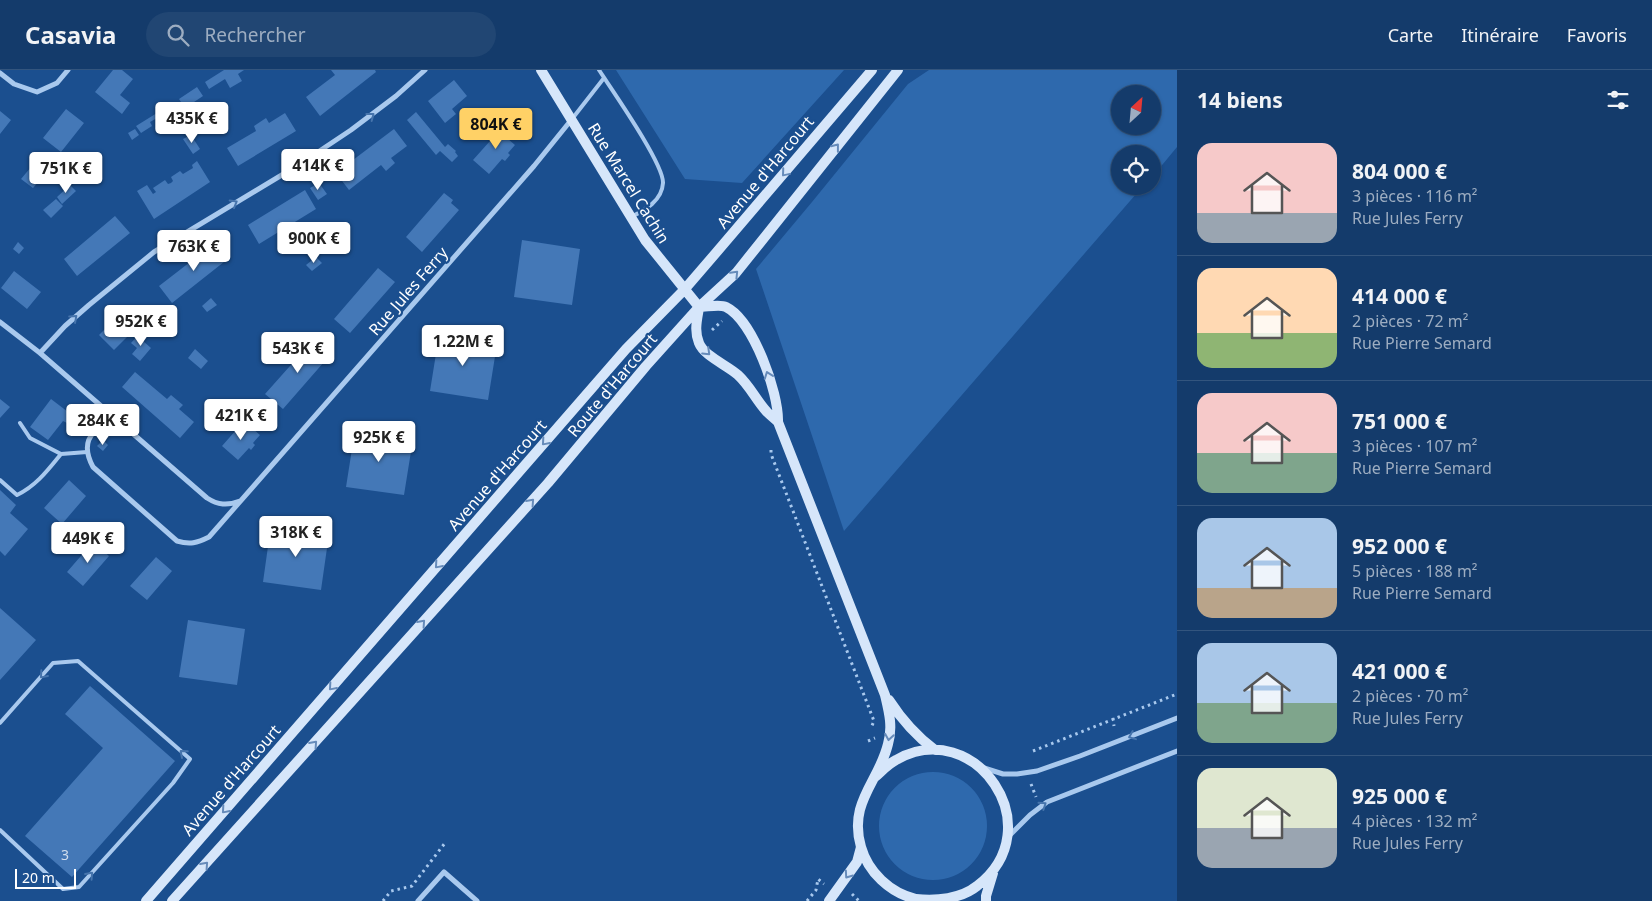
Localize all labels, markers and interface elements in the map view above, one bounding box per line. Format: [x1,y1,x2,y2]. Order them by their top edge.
search box [146,12,496,57]
text: Casavia [25,18,116,51]
icon: search [164,21,192,49]
text: Rechercher [204,22,305,48]
text: Carte [1388,23,1433,47]
text: Itinéraire [1461,23,1539,47]
text: Favoris [1567,23,1627,47]
north arrow [1111,85,1161,135]
map controls [1111,85,1161,195]
text: 14 biens [1197,86,1283,114]
icon: filters [1604,86,1632,114]
pin: 435K € [151,102,233,144]
text: 435K € [166,107,218,129]
pin: 804K € [455,108,537,150]
street label: Avenue d'Harcourt [711,111,819,233]
one-way arrow [365,113,374,122]
text: 804K € [470,113,522,135]
street label: Rue Marcel Cachin [583,118,675,248]
one-way arrow [831,144,839,153]
button: locate [1111,145,1161,195]
pin: 414K € [277,148,359,191]
pin: 751K € [25,152,107,194]
text: 414K € [292,154,344,176]
text: 751K € [40,157,92,179]
text: 804 000 € [1352,157,1447,185]
icon: home [1237,163,1297,223]
one-way arrow [781,167,790,176]
text: 3 pièces · 116 m² [1352,185,1477,207]
one-way arrow [228,200,237,210]
text: Rue Jules Ferry [1352,207,1463,229]
pin: 900K € [273,222,355,264]
text: 900K € [288,227,340,249]
pin: 763K € [153,230,235,272]
text: 763K € [168,235,220,257]
street label: Rue Jules Ferry [363,241,453,340]
one-way arrow [729,271,738,280]
text: 414 000 € [1352,282,1447,310]
icon: home [1237,288,1297,348]
pin: 952K € [100,304,182,347]
text: 952K € [115,310,167,332]
text: 2 pièces · 72 m² [1352,310,1468,332]
one-way arrow [68,315,77,324]
pin: 1.22M € [417,324,509,367]
street label: Route d'Harcourt [562,328,662,441]
text: 1.22M € [433,330,493,352]
pin: 543K € [257,332,339,374]
text: Rue Pierre Semard [1352,332,1492,354]
text: 543K € [272,337,324,359]
one-way arrow [701,346,710,355]
one-way arrow [764,371,774,380]
pin: 421K € [200,398,282,441]
pin: 284K € [62,404,144,446]
text: 421K € [215,404,267,426]
text: 751 000 € [1352,407,1447,435]
text: 284K € [77,409,129,431]
icon: home [1237,413,1297,473]
street label: Avenue d'Harcourt [443,415,552,535]
pin: 925K € [338,420,420,463]
text: 925K € [353,426,405,448]
text: 3 pièces · 107 m² [1352,435,1477,457]
one-way arrow [542,436,551,445]
text: Rue Pierre Semard [1352,457,1492,479]
one-way arrow [525,499,534,508]
pin: 318K € [255,516,337,558]
text: 318K € [270,521,322,543]
pin: 449K € [47,522,129,564]
text: 449K € [62,527,114,549]
text: 952 000 € [1352,532,1447,560]
icon: home [1237,538,1297,598]
one-way arrow [435,559,444,568]
text: 5 pièces · 188 m² [1352,560,1477,582]
text: Rue Pierre Semard [1352,582,1492,604]
one-way arrow [416,619,425,628]
text: 421 000 € [1352,657,1447,685]
icon: home [1237,663,1297,723]
one-way arrow [40,669,49,678]
one-way arrow [328,682,337,691]
text: 2 pièces · 70 m² [1352,685,1468,707]
text: Rue Jules Ferry [1352,707,1463,729]
street label: Avenue d'Harcourt [177,720,286,840]
one-way arrow [1128,730,1137,740]
one-way arrow [885,733,895,741]
one-way arrow [308,740,317,749]
one-way arrow [180,750,189,759]
text: 925 000 € [1352,782,1447,810]
icon: home [1237,788,1297,848]
one-way arrow [1037,802,1046,811]
one-way arrow [222,804,231,813]
text: 4 pièces · 132 m² [1352,810,1477,832]
text: Rue Jules Ferry [1352,832,1463,854]
house number: 3 [61,845,69,864]
one-way arrow [199,861,208,870]
scale bar [15,866,76,889]
text: 20 m [22,868,55,887]
one-way arrow [845,869,854,879]
one-way arrow [84,871,93,880]

